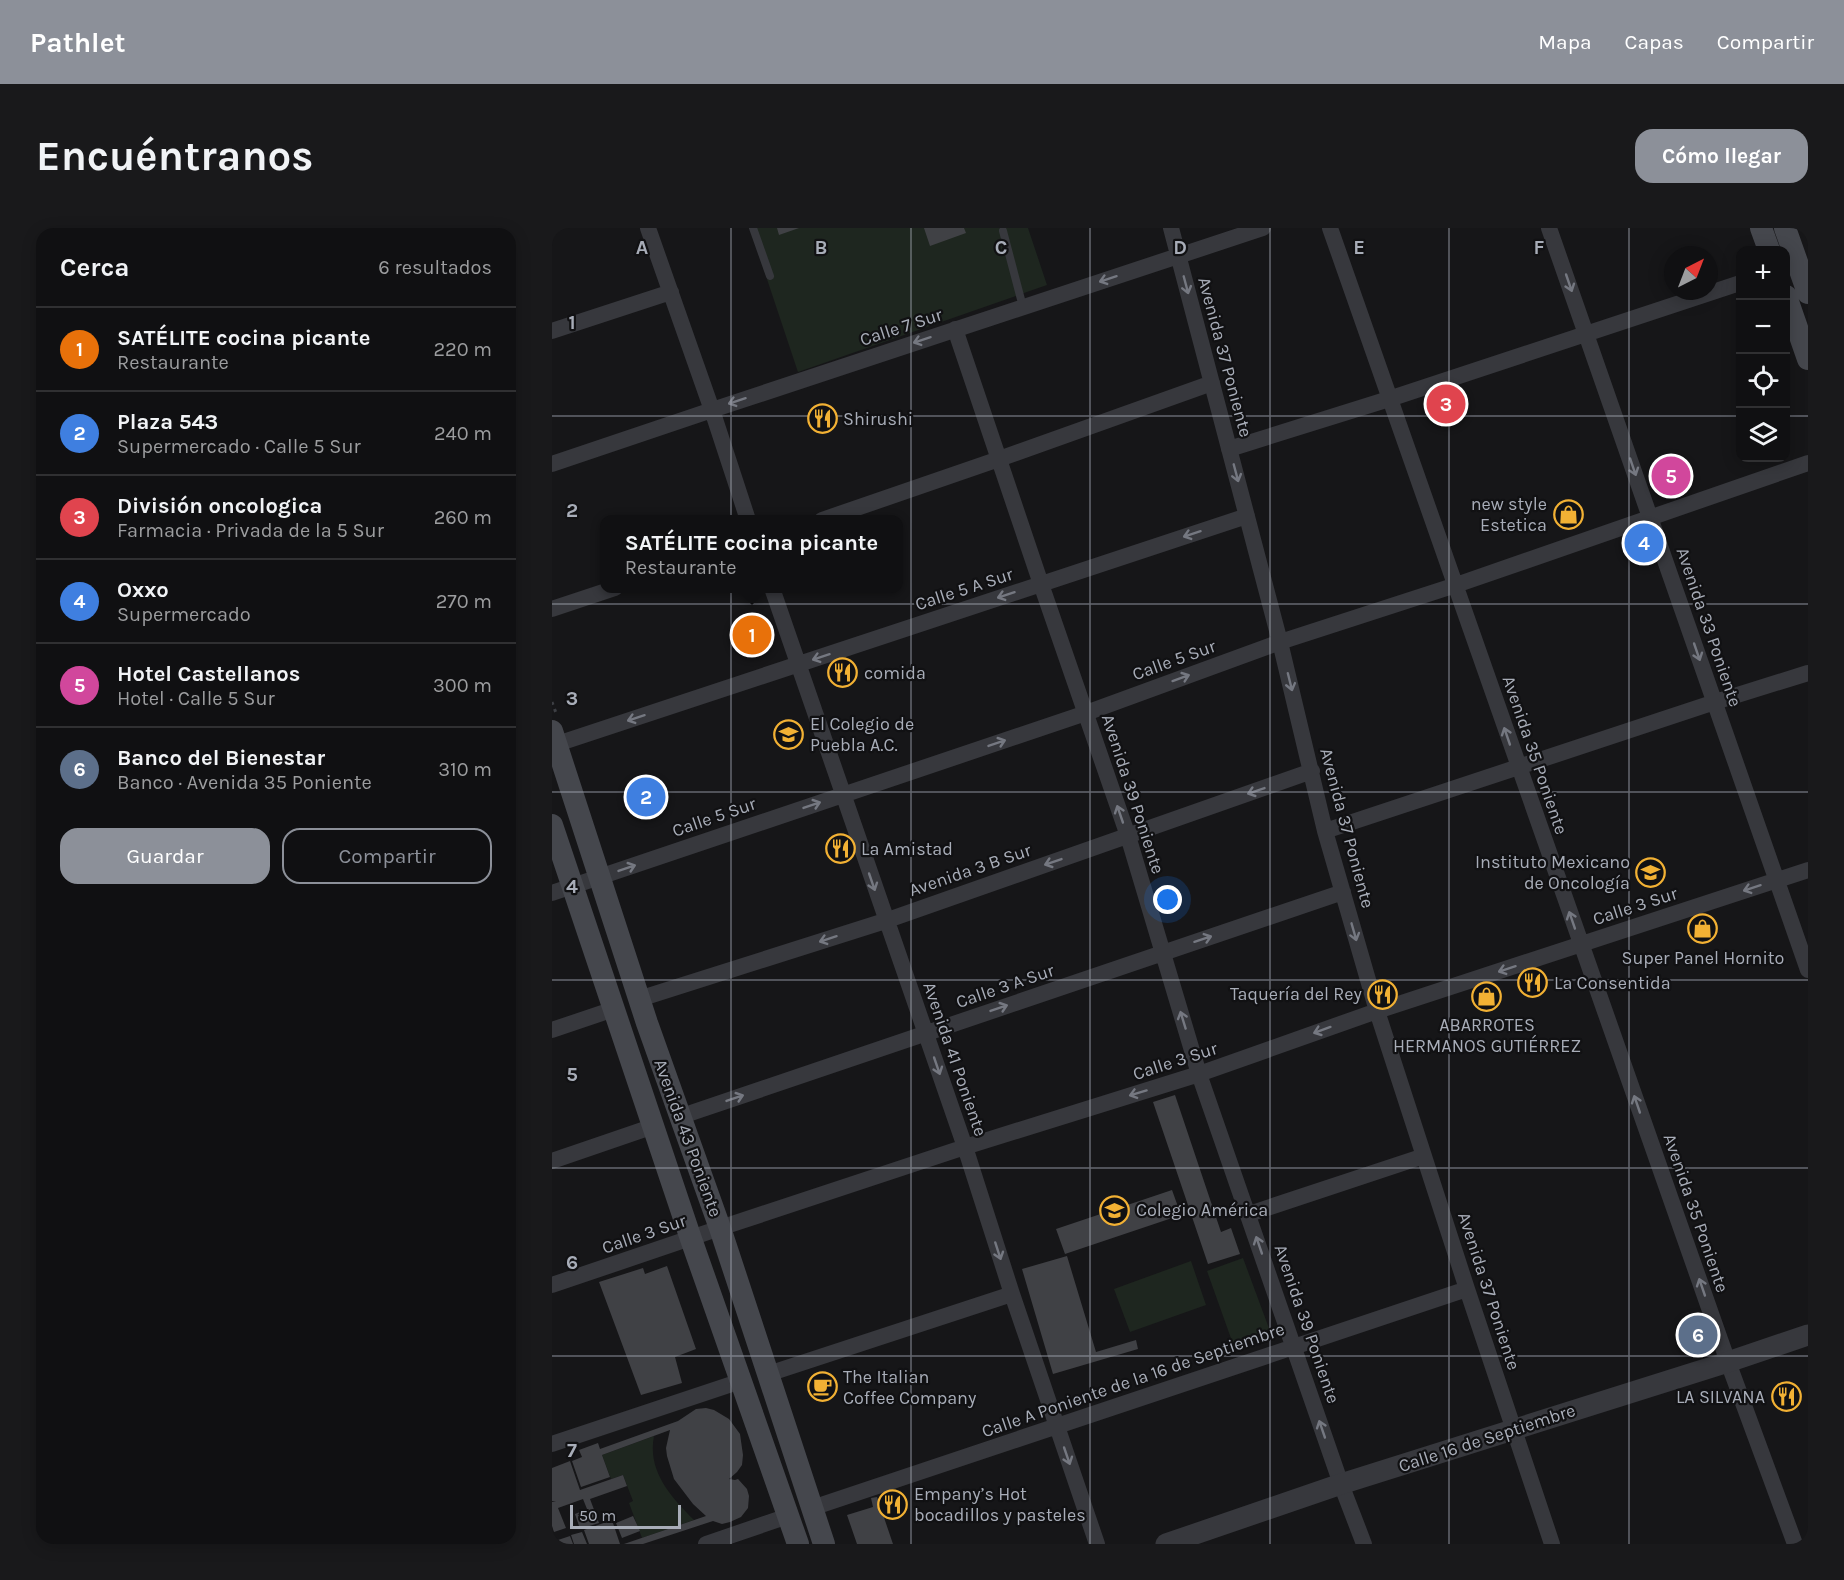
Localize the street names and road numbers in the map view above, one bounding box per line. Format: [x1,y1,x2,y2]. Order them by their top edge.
street label: Avenida 37 Poniente [1193,275,1257,439]
street label: Calle 7 Sur [857,303,946,351]
street label: Avenida 33 Poniente [1671,544,1747,710]
street label: Calle 5 A Sur [912,563,1016,615]
street label: Calle 5 Sur [1129,635,1219,685]
street label: Avenida 35 Poniente [1497,673,1573,837]
street label: Avenida 39 Poniente [1097,711,1169,877]
street label: Avenida 37 Poniente [1315,746,1379,910]
street label: Calle 5 Sur [669,792,759,842]
street label: Avenida 3 B Sur [906,839,1035,901]
street label: Calle 3 Sur [1590,882,1681,930]
street label: Calle 3 A Sur [953,959,1057,1013]
street label: Avenida 41 Poniente [918,979,992,1139]
street label: Calle 3 Sur [1130,1037,1221,1085]
street label: Avenida 43 Poniente [649,1056,727,1220]
street label: Avenida 35 Poniente [1658,1131,1734,1295]
street label: Calle 3 Sur [599,1209,690,1259]
street label: Avenida 37 Poniente [1453,1209,1525,1373]
street label: Avenida 39 Poniente [1269,1242,1345,1406]
street label: Calle A Poniente de la 16 de Septiembre [979,1318,1287,1442]
street label: Calle 16 de Septiembre [1396,1399,1578,1477]

